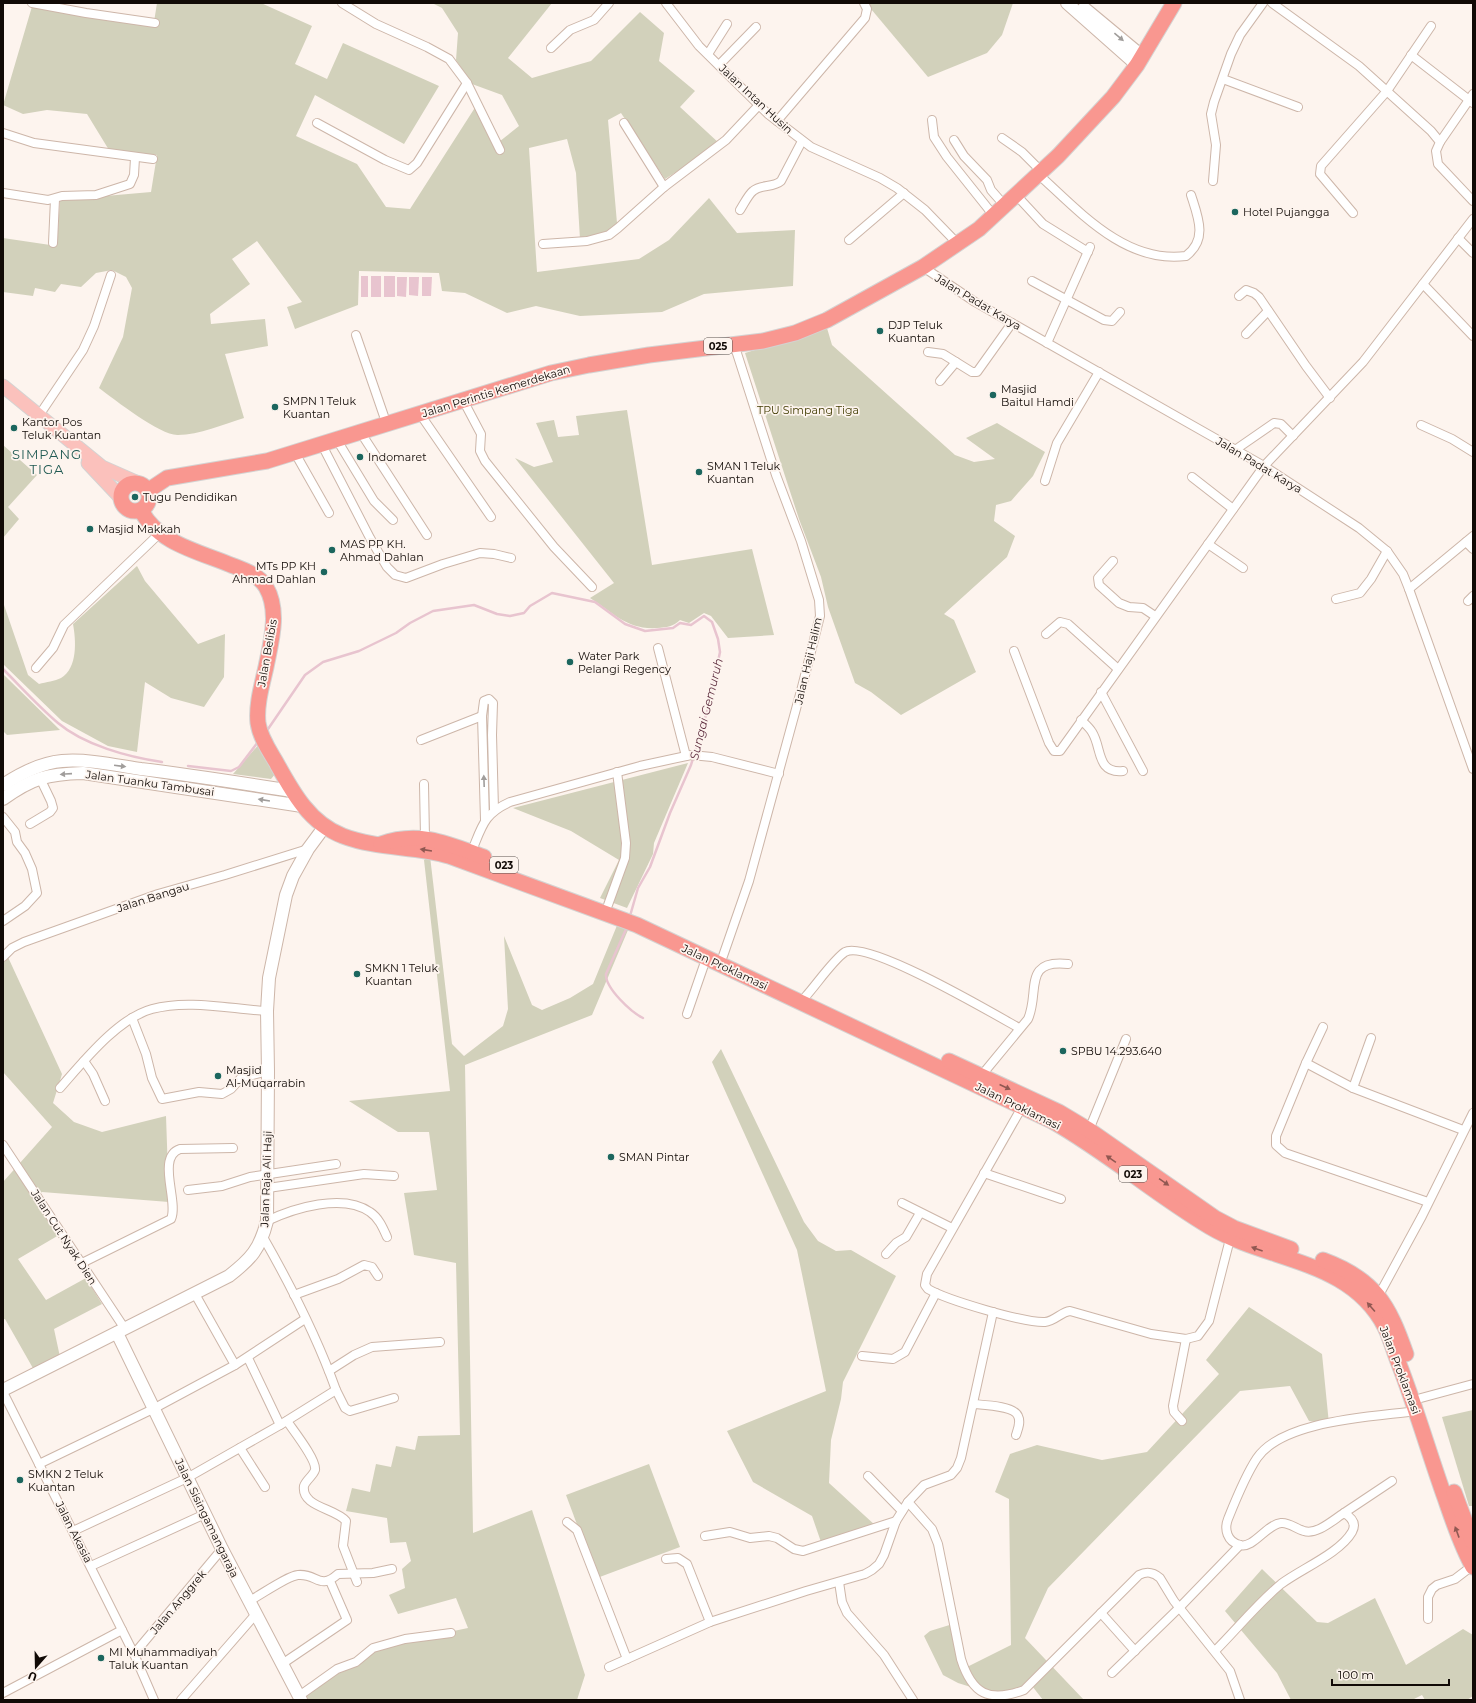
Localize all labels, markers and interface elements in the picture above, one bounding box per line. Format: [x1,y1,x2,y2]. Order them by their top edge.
one-way arrow [1114,32,1125,41]
street label: Jalan Intan Husin [716,61,796,137]
place label: Hotel Pujangga [1243,205,1329,219]
marker: Hotel Pujangga [1230,207,1240,217]
street label: Jalan Padat Karya [932,270,1024,333]
place label: DJP Teluk Kuantan [888,318,943,345]
marker: DJP Teluk Kuantan [875,326,885,336]
road number: 025 [704,338,732,354]
street label: Jalan Perintis Kemerdekaan [419,362,572,421]
place label: Masjid Baitul Hamdi [1001,382,1074,409]
marker: Masjid Baitul Hamdi [988,390,998,400]
place label: SMPN 1 Teluk Kuantan [283,394,356,421]
marker: SMPN 1 Teluk Kuantan [270,402,280,412]
park label: TPU Simpang Tiga [757,403,859,417]
place label: Kantor Pos Teluk Kuantan [22,415,101,442]
marker: Kantor Pos Teluk Kuantan [9,423,19,433]
street label: Jalan Padat Karya [1213,433,1305,496]
district label: SIMPANG TIGA [12,446,82,477]
place label: Indomaret [368,450,427,464]
marker: Indomaret [355,452,365,462]
place label: SMAN 1 Teluk Kuantan [707,459,781,486]
marker: SMAN 1 Teluk Kuantan [694,467,704,477]
place label: Tugu Pendidikan [143,490,237,504]
marker: Tugu Pendidikan [130,492,140,502]
place label: Masjid Makkah [98,522,181,536]
marker: Masjid Makkah [85,524,95,534]
place label: MAS PP KH. Ahmad Dahlan [340,537,424,564]
marker: MAS PP KH. Ahmad Dahlan [327,545,337,555]
place label: MTs PP KH Ahmad Dahlan [232,559,316,586]
marker: MTs PP KH Ahmad Dahlan [319,567,329,577]
street label: Jalan Haji Halim [791,616,825,707]
street label: Jalan Belibis [254,617,280,689]
place label: Water Park Pelangi Regency [578,649,671,676]
water label: Sungai Gemuruh [686,656,726,762]
marker: Water Park Pelangi Regency [565,657,575,667]
one-way arrow [114,763,127,769]
street label: Jalan Tuanku Tambusai [84,767,215,799]
one-way arrow [60,770,72,777]
one-way arrow [481,774,487,787]
one-way arrow [258,797,270,803]
one-way arrow [420,847,432,853]
road number: 023 [490,857,518,873]
street label: Jalan Bangau [114,879,191,916]
street label: Jalan Proklamasi [679,941,770,993]
place label: SMKN 1 Teluk Kuantan [365,961,438,988]
marker: SMKN 1 Teluk Kuantan [352,969,362,979]
place label: SPBU 14.293.640 [1071,1044,1162,1058]
marker: SPBU 14.293.640 [1058,1046,1068,1056]
place label: Masjid Al-Muqarrabin [226,1063,306,1090]
marker: Masjid Al-Muqarrabin [213,1071,223,1081]
street label: Jalan Proklamasi [972,1079,1063,1133]
one-way arrow [999,1084,1011,1090]
street label: Jalan Raja Ali Haji [257,1130,275,1229]
place label: SMAN Pintar [619,1150,689,1164]
marker: SMAN Pintar [606,1152,616,1162]
one-way arrow [1106,1155,1117,1163]
road number: 023 [1119,1166,1147,1182]
one-way arrow [1159,1178,1169,1186]
street label: Jalan Cut Nyak Dien [27,1186,100,1287]
one-way arrow [1251,1245,1263,1251]
one-way arrow [1366,1301,1375,1312]
street label: Jalan Proklamasi [1376,1323,1423,1416]
street label: Jalan Sisingamangaraja [172,1455,242,1580]
place label: SMKN 2 Teluk Kuantan [28,1467,104,1494]
marker: SMKN 2 Teluk Kuantan [15,1475,25,1485]
street label: Jalan Akasia [52,1498,96,1565]
one-way arrow [1454,1526,1460,1538]
street label: Jalan Anggrek [146,1567,209,1638]
place label: MI Muhammadiyah Taluk Kuantan [109,1645,217,1672]
north arrow [16,1647,56,1687]
marker: MI Muhammadiyah Taluk Kuantan [96,1653,106,1663]
scale bar [1332,1661,1449,1687]
text: 100 m [1338,1667,1374,1682]
text: U [26,1668,39,1684]

